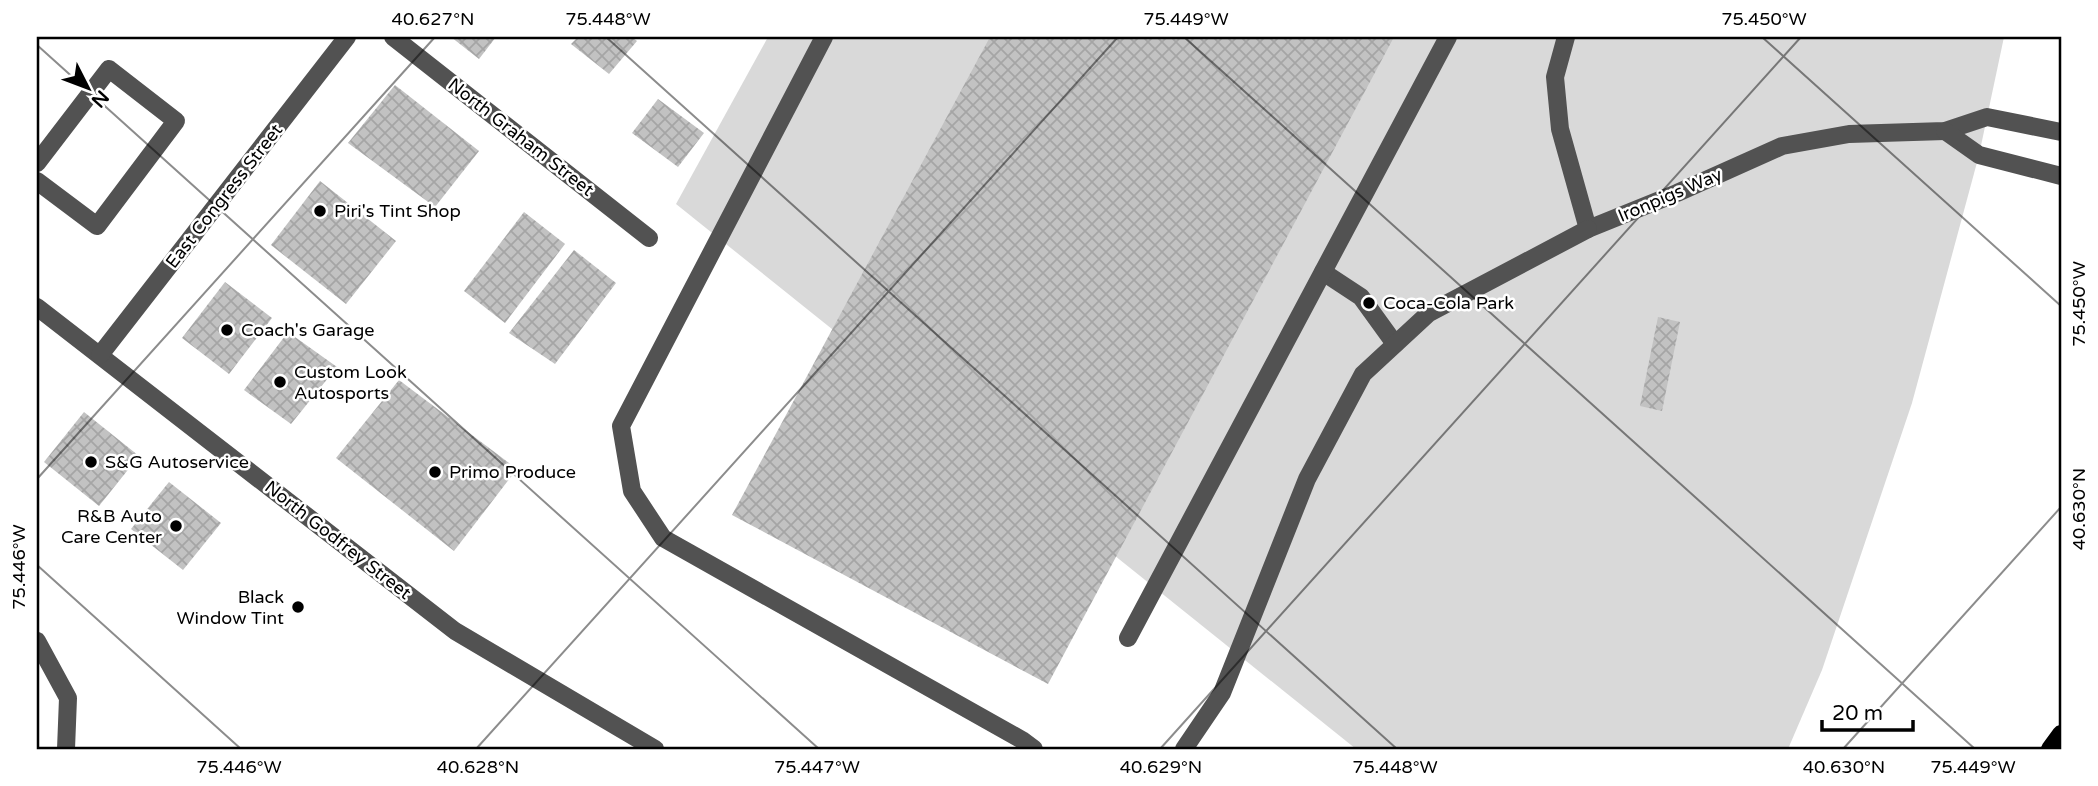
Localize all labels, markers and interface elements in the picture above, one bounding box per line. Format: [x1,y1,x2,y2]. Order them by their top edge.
text: 40.627°N [392,8,474,30]
text: 75.448°W [565,8,651,30]
text: 75.449°W [1143,8,1229,30]
text: 75.450°W [1721,8,1807,30]
north arrow [52,52,122,122]
street label: North Graham Street [444,73,598,201]
text: N [87,86,113,112]
street label: East Congress Street [161,119,287,273]
street label: Ironpigs Way [1615,163,1726,227]
place label: Piri's Tint Shop [334,200,461,222]
marker: Piri's Tint Shop [312,203,328,219]
text: 75.450°W [2068,261,2090,347]
place label: Coca-Cola Park [1383,292,1514,314]
marker: Coca-Cola Park [1361,295,1377,311]
place label: Coach's Garage [241,319,374,341]
marker: Coach's Garage [219,322,235,338]
place label: Custom Look Autosports [294,361,407,404]
marker: Custom Look Autosports [272,374,288,390]
place label: S&G Autoservice [105,451,249,473]
marker: S&G Autoservice [83,454,99,470]
place label: Primo Produce [449,461,576,483]
marker: Primo Produce [427,464,443,480]
text: 40.630°N [2068,468,2090,550]
street label: North Godfrey Street [260,476,416,604]
place label: R&B Auto Care Center [61,505,162,548]
marker: R&B Auto Care Center [168,518,184,534]
text: 75.446°W [8,524,30,610]
place label: Black Window Tint [177,586,284,629]
marker: Black Window Tint [290,599,306,615]
scale bar [1822,688,1912,732]
text: 20 m [1832,701,1883,726]
text: 75.446°W [196,756,282,778]
text: 40.628°N [437,756,519,778]
text: 75.447°W [774,756,860,778]
text: 40.629°N [1120,756,1202,778]
text: 75.448°W [1352,756,1438,778]
text: 40.630°N [1803,756,1885,778]
text: 75.449°W [1930,756,2016,778]

